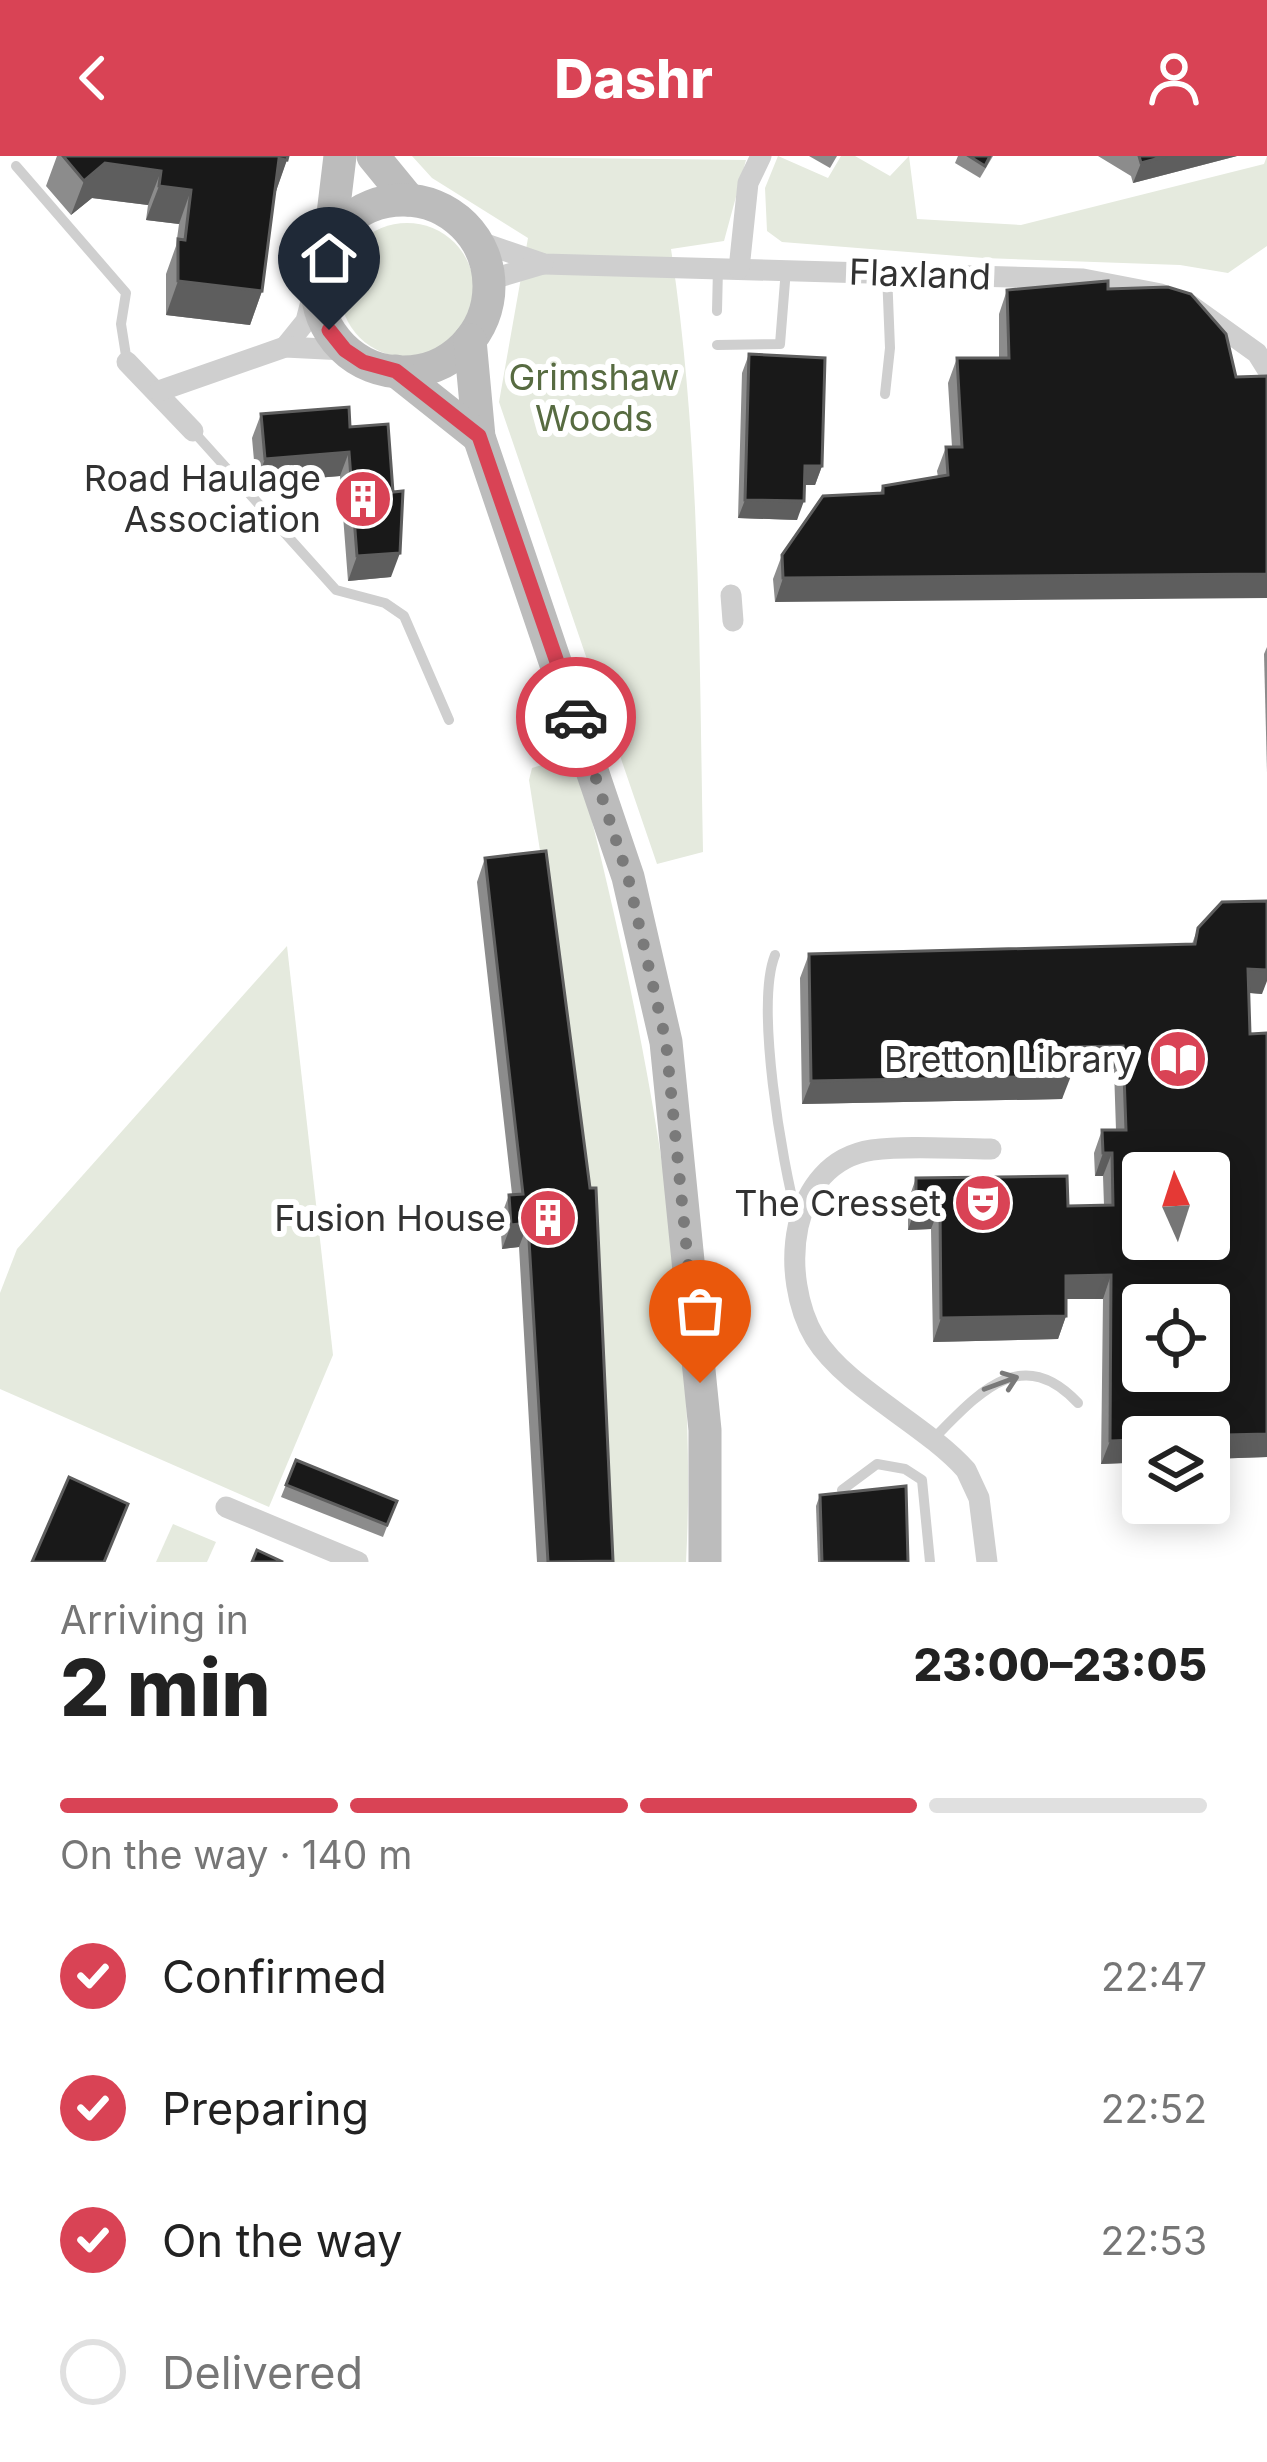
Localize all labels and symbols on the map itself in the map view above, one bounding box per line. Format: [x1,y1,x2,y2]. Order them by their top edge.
pin [278,207,380,330]
street label: Flaxland [848,250,992,298]
park label: Grimshaw Woods [508,355,680,440]
place label: Road Haulage Association [84,456,321,541]
building icon: Road Haulage Association [332,468,394,530]
courier [516,657,636,777]
library icon: Bretton Library [1147,1028,1209,1090]
place label: Bretton Library [884,1037,1136,1081]
north arrow [1122,1152,1230,1260]
theatre icon: The Cresset [952,1172,1014,1234]
place label: The Cresset [734,1181,941,1225]
building icon: Fusion House [517,1187,579,1249]
place label: Fusion House [274,1196,506,1240]
pin [649,1260,751,1383]
one-way arrow [981,1371,1018,1392]

